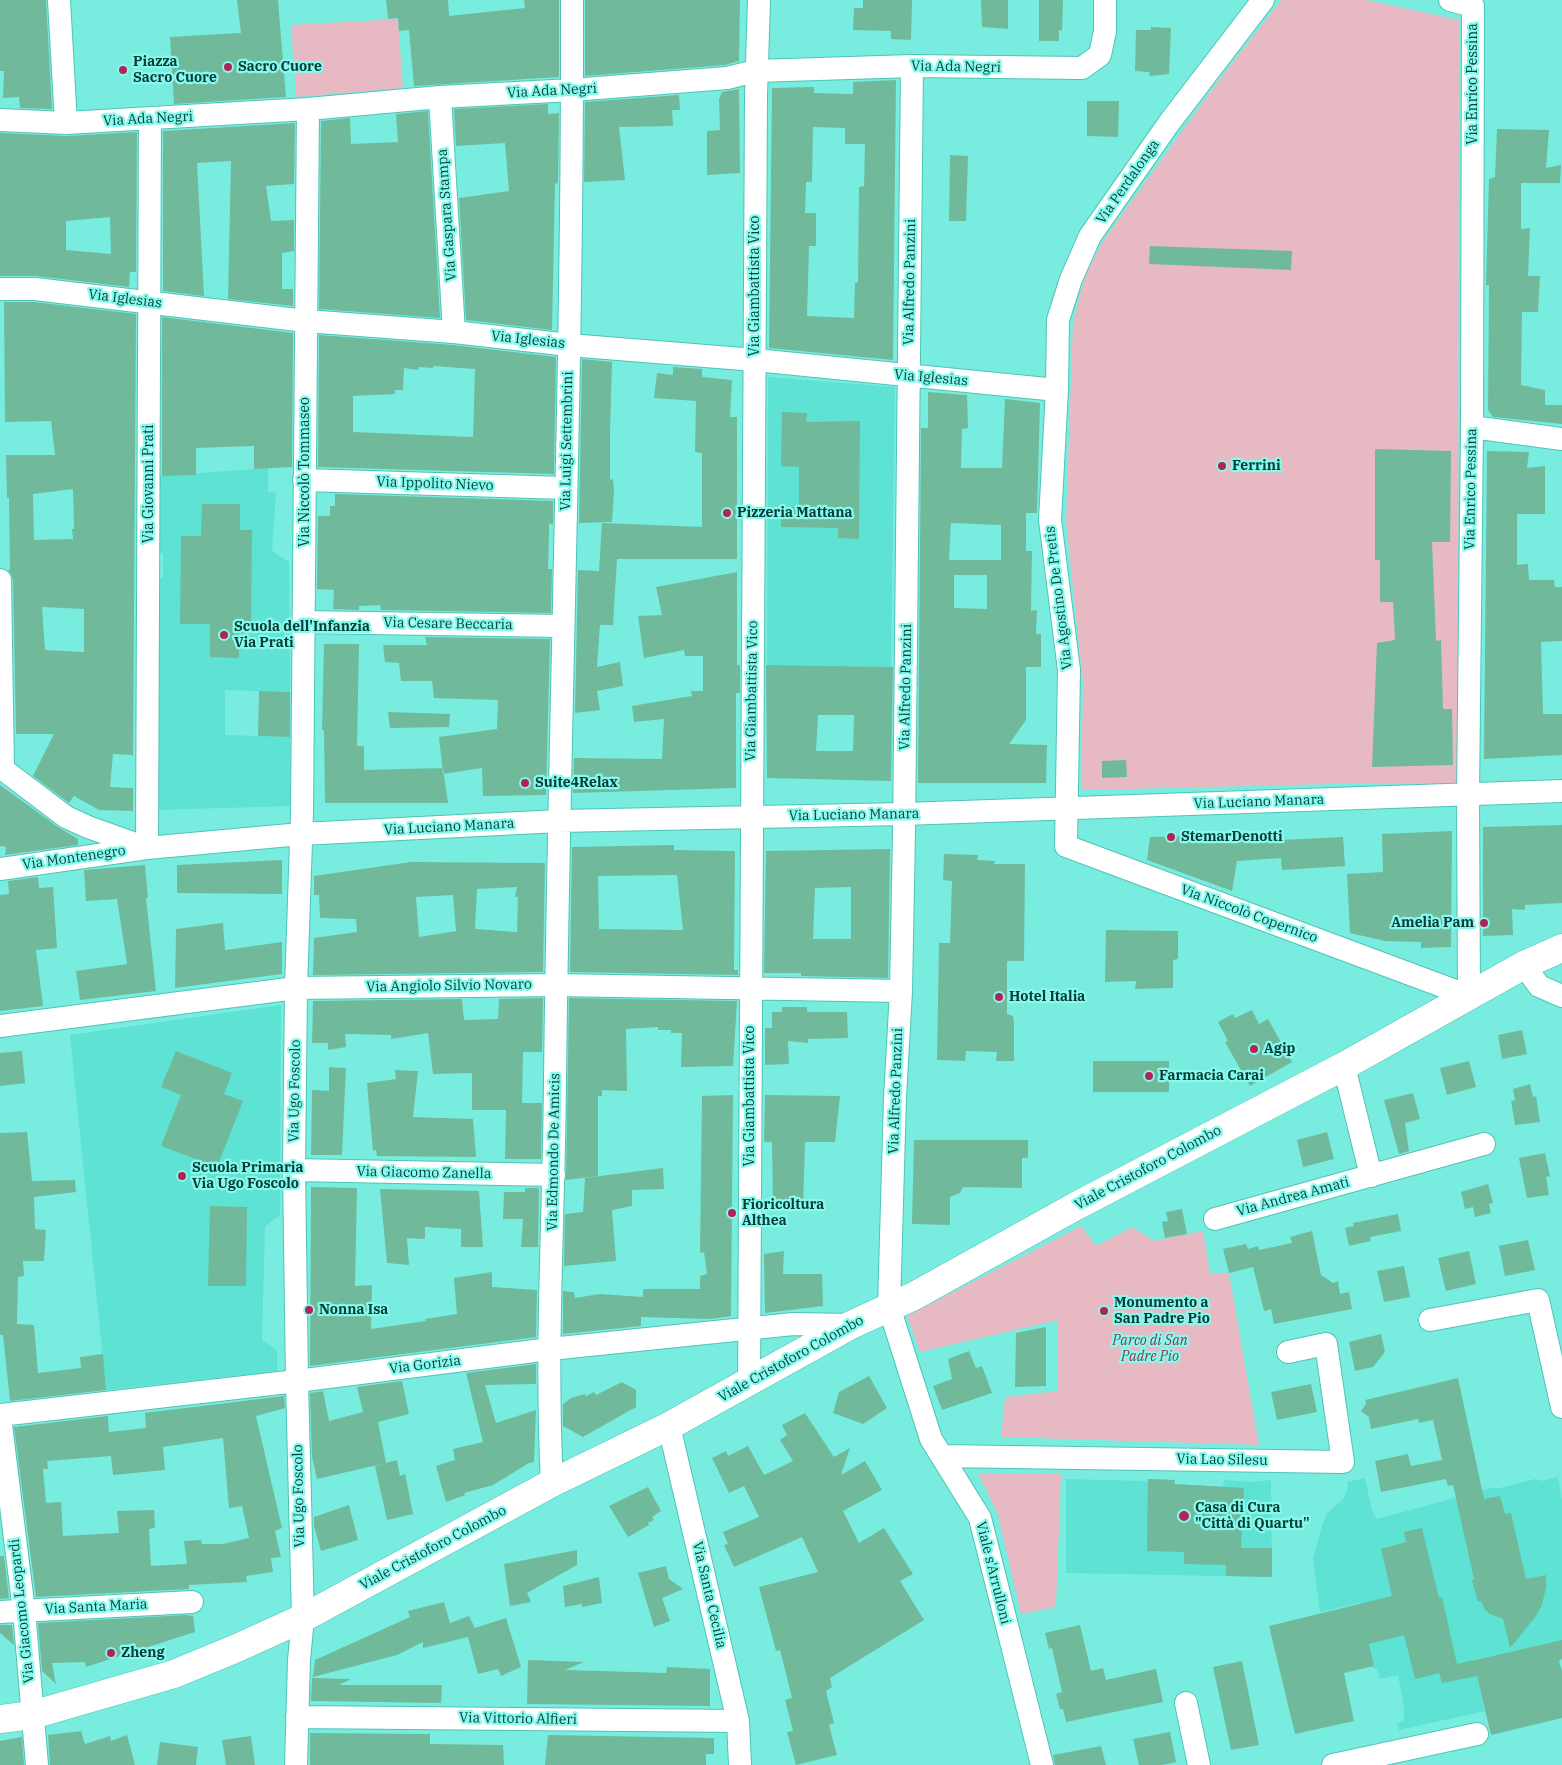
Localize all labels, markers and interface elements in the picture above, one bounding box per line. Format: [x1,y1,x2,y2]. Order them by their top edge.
street label: Via Enrico Pessina [1465,23,1481,145]
place label: Piazza Sacro Cuore [133,54,217,86]
street label: Via Ada Negri [911,58,1001,76]
place label: Sacro Cuore [238,59,322,75]
marker: Sacro Cuore [222,61,234,73]
marker: Piazza Sacro Cuore [117,64,129,76]
street label: Via Ada Negri [507,80,597,102]
street label: Via Ada Negri [103,108,193,130]
street label: Via Perdalonga [1093,137,1163,227]
street label: Via Gaspara Stampa [434,148,460,282]
street label: Via Giambattista Vico [747,216,763,356]
street label: Via Alfredo Panzini [900,219,920,345]
street label: Via Iglesias [87,286,163,312]
street label: Via Iglesias [490,328,566,352]
street label: Via Iglesias [893,366,969,390]
street label: Via Luigi Settembrini [557,371,577,511]
street label: Via Niccolò Tommaseo [297,397,313,547]
street label: Via Giovanni Prati [141,425,157,543]
street label: Via Enrico Pessina [1462,428,1480,550]
place label: Ferrini [1232,458,1281,474]
marker: Ferrini [1216,460,1228,472]
street label: Via Ippolito Nievo [376,474,494,494]
place label: Pizzeria Mattana [737,505,852,521]
marker: Pizzeria Mattana [721,507,733,519]
street label: Via Agostino De Pretis [1042,525,1076,671]
street label: Via Cesare Beccaria [383,614,513,634]
place label: Scuola dell'Infanzia Via Prati [234,619,370,652]
street label: Via Giambattista Vico [742,620,762,762]
street label: Via Alfredo Panzini [896,624,916,750]
marker: Scuola dell'Infanzia Via Prati [218,629,230,641]
place label: Suite4Relax [535,775,618,791]
marker: Suite4Relax [519,777,531,789]
street label: Via Luciano Manara [1193,791,1325,813]
street label: Via Luciano Manara [788,805,920,825]
street label: Via Luciano Manara [383,815,515,839]
place label: StemarDenotti [1181,829,1283,845]
marker: StemarDenotti [1165,831,1177,843]
street label: Via Montenegro [21,842,127,874]
street label: Via Niccolò Copernico [1178,881,1320,947]
place label: Amelia Pam [1391,915,1474,931]
marker: Amelia Pam [1478,917,1490,929]
street label: Via Angiolo Silvio Novaro [366,976,532,996]
place label: Hotel Italia [1009,989,1085,1005]
marker: Hotel Italia [993,991,1005,1003]
street label: Via Giambattista Vico [742,1026,758,1166]
street label: Via Alfredo Panzini [885,1028,907,1154]
street label: Via Ugo Foscolo [286,1039,304,1143]
place label: Agip [1264,1041,1295,1057]
marker: Agip [1248,1043,1260,1055]
place label: Farmacia Carai [1159,1068,1264,1084]
marker: Farmacia Carai [1143,1070,1155,1082]
street label: Via Edmondo De Amicis [544,1073,564,1231]
street label: Viale Cristoforo Colombo [1072,1122,1224,1214]
place label: Scuola Primaria Via Ugo Foscolo [192,1160,303,1192]
street label: Via Giacomo Zanella [356,1163,492,1183]
marker: Scuola Primaria Via Ugo Foscolo [176,1170,188,1182]
street label: Via Andrea Amati [1235,1174,1351,1220]
place label: Fioricoltura Althea [742,1197,824,1230]
marker: Fioricoltura Althea [726,1207,738,1219]
place label: Monumento a San Padre Pio [1114,1295,1210,1328]
place label: Nonna Isa [319,1302,388,1318]
marker: Nonna Isa [303,1304,315,1316]
marker: Monumento a San Padre Pio [1098,1305,1110,1317]
street label: Viale Cristoforo Colombo [715,1312,867,1406]
park label: Parco di San Padre Pio [1112,1333,1188,1365]
street label: Via Gorizia [388,1352,462,1378]
street label: Via Ugo Foscolo [290,1444,308,1548]
street label: Via Lao Silesu [1176,1451,1268,1469]
place label: Casa di Cura "Città di Quartu" [1195,1500,1310,1532]
street label: Viale Cristoforo Colombo [357,1502,509,1594]
marker: Casa di Cura "Città di Quartu" [1177,1509,1191,1523]
street label: Viale s'Arrulloni [972,1520,1014,1626]
street label: Via Giacomo Leopardi [6,1538,38,1684]
street label: Via Santa Cecilia [689,1540,729,1650]
street label: Via Santa Maria [44,1596,148,1618]
place label: Zheng [121,1645,165,1661]
marker: Zheng [105,1647,117,1659]
street label: Via Vittorio Alfieri [459,1710,577,1728]

